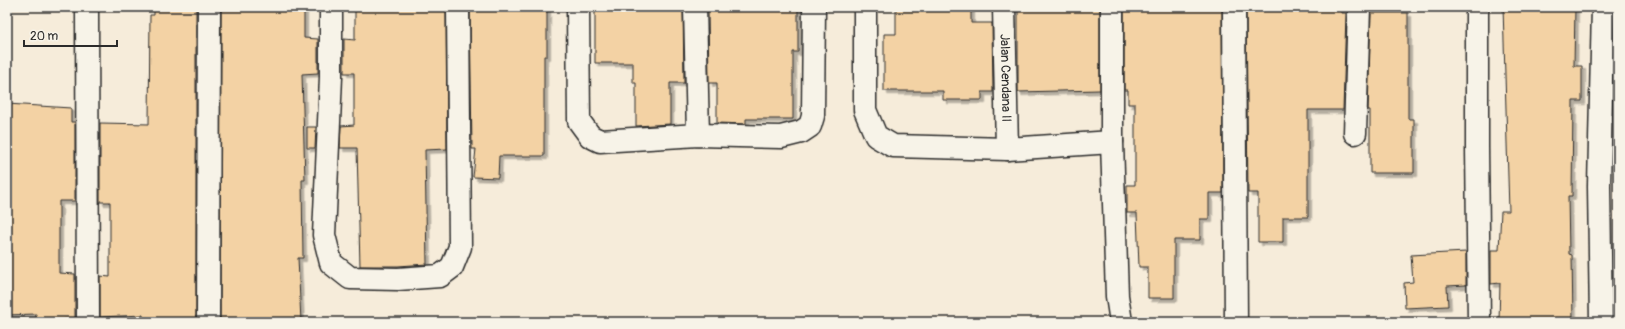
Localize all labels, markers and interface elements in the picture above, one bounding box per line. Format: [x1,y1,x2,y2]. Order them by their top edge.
scale bar [24,22,117,48]
text: 20 m [30,29,59,44]
street label: Jalan Cendana II [997,34,1014,122]

